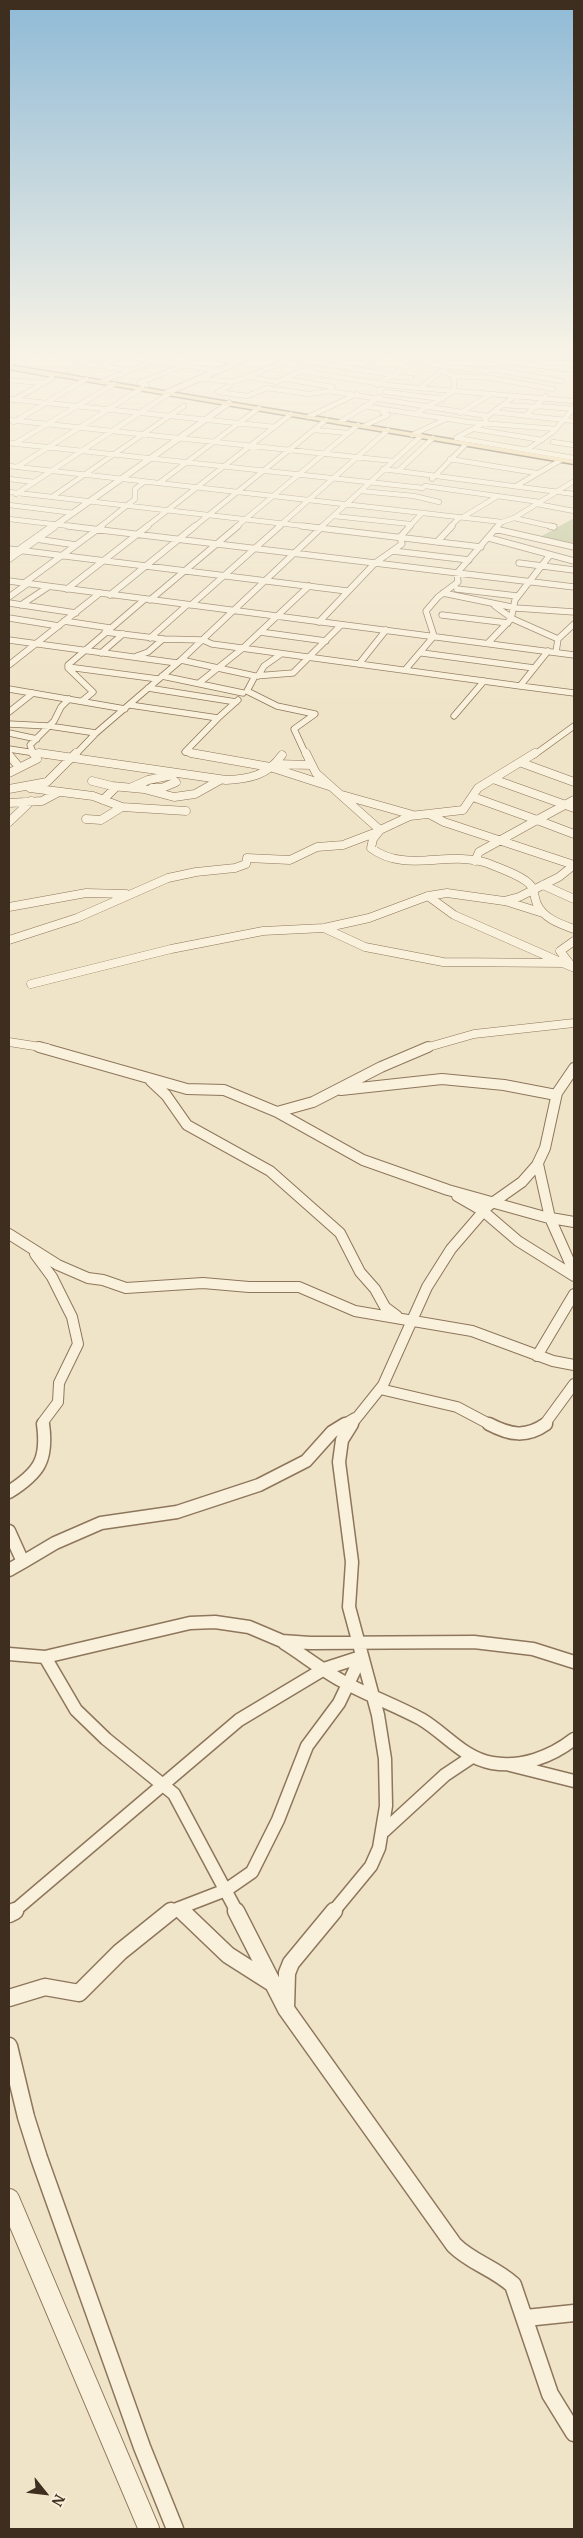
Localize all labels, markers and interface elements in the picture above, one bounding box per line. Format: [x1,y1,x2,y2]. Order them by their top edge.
north arrow [20,2468,70,2518]
text: N [48,2491,69,2509]

